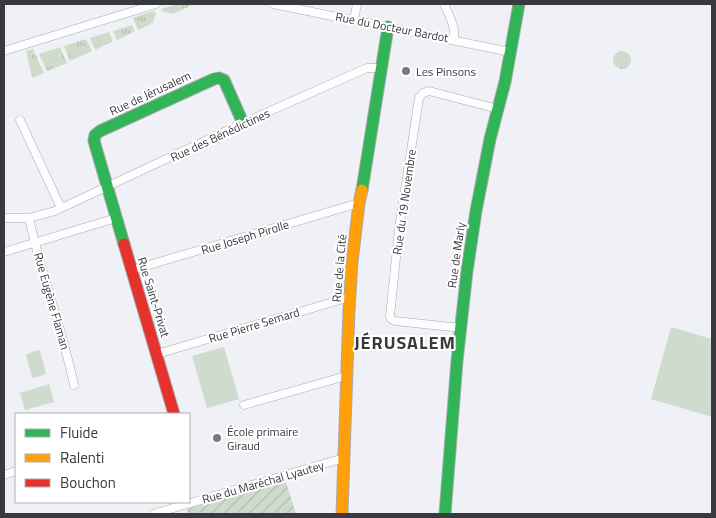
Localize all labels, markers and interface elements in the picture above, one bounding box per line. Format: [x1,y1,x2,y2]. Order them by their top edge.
street label: Rue du Docteur Bardot [334,7,451,47]
place label: Les Pinsons [416,62,477,81]
marker: Les Pinsons [400,65,412,77]
street label: Rue de Jérusalem [106,66,194,120]
street label: Rue des Bénédictines [167,103,273,166]
street label: Rue du 19 Novembre [387,148,421,256]
street label: Rue Joseph Pirolle [199,215,291,259]
street label: Rue de Marly [442,221,470,289]
street label: Rue de la Cité [327,233,351,303]
street label: Rue Eugène Flaman [29,250,75,352]
street label: Rue Saint-Privat [133,255,175,340]
street label: Rue Pierre Semard [206,302,302,348]
district label: JÉRUSALEM [354,329,456,356]
legend [15,413,190,503]
text: Fluide [60,421,98,444]
place label: École primaire Giraud [227,422,298,455]
marker: École primaire Giraud [211,432,223,444]
text: Ralenti [60,446,104,469]
street label: Rue du Maréchal Lyautey [200,455,327,509]
text: Bouchon [60,471,116,494]

